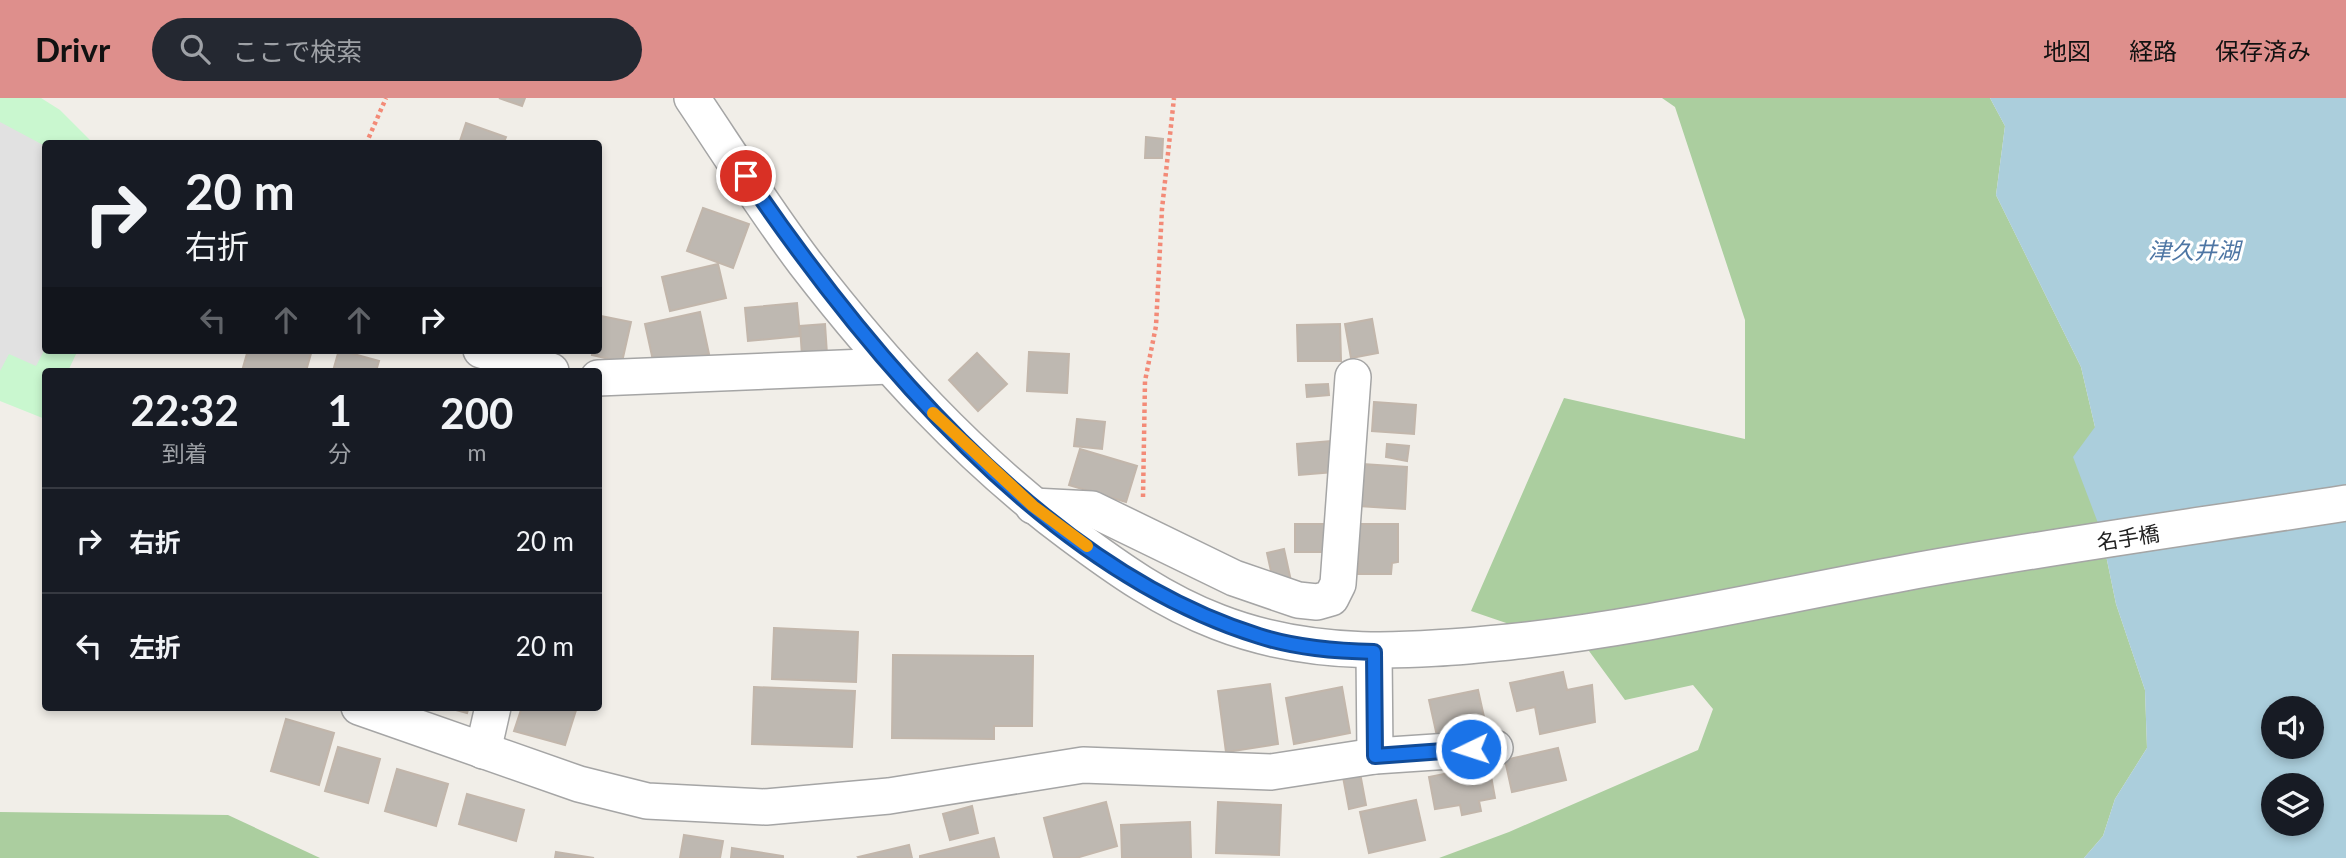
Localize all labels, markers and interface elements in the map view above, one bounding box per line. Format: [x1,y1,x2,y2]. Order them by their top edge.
search box [152,18,642,81]
text: Drivr [35,29,110,69]
icon: search [176,30,214,68]
text: ここで検索 [232,35,362,67]
text: 地図 [2043,36,2091,65]
text: 経路 [2129,36,2177,65]
text: 保存済み [2215,36,2311,65]
pin [716,146,776,206]
icon: arrive [727,157,765,195]
text: 20 m [185,162,295,220]
icon: right [70,168,161,259]
text: 右折 [185,226,249,265]
water label: 津久井湖 [2148,236,2243,264]
icon: left [194,301,232,339]
icon: ahead [267,301,305,339]
icon: ahead [340,301,378,339]
icon: right [413,301,451,339]
text: 22:32 [131,385,239,435]
text: 1 [327,385,352,435]
text: 200 [440,388,513,438]
text: m [467,438,486,466]
text: 到着 [162,439,208,467]
text: 分 [328,439,351,467]
street label: 名手橋 [2095,520,2161,554]
icon: right [70,522,108,560]
text: 20 m [516,525,574,557]
text: 右折 [129,526,181,558]
icon: left [70,627,108,665]
text: 20 m [516,630,574,662]
text: 左折 [129,631,181,663]
map controls [2261,696,2324,836]
button: sound [2261,696,2324,759]
position arrow [1434,712,1508,786]
button: layers [2261,773,2324,836]

